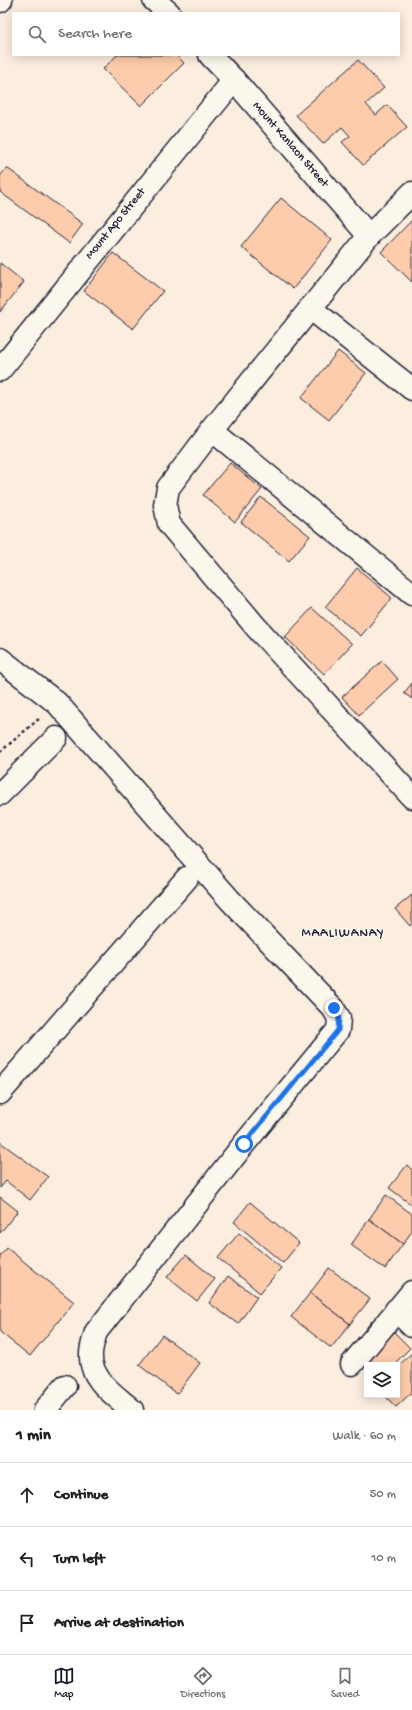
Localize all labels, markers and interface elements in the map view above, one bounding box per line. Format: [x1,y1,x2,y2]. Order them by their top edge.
search box [12,12,400,56]
icon: search [26,23,48,45]
text: Search here [58,25,132,43]
street label: Mount Kanlaon Street [249,99,332,191]
street label: Mount Apo Street [83,185,150,262]
district label: MAALIWANAY [301,926,385,941]
route end [325,999,343,1017]
route start [235,1135,253,1153]
map controls [364,1362,400,1398]
button: layers [364,1362,400,1398]
text: 1 min [16,1426,51,1446]
text: Walk · 60 m [333,1429,396,1444]
icon: ahead [16,1484,38,1506]
text: Continue [54,1486,108,1504]
text: 50 m [369,1487,396,1502]
icon: left [16,1548,38,1570]
text: Turn left [54,1550,105,1568]
text: 10 m [371,1551,396,1566]
icon: arrive [16,1612,38,1634]
text: Arrive at destination [54,1614,184,1632]
tab: Map [53,1665,75,1701]
tab: Directions [181,1665,225,1701]
tab: Saved [331,1665,359,1701]

